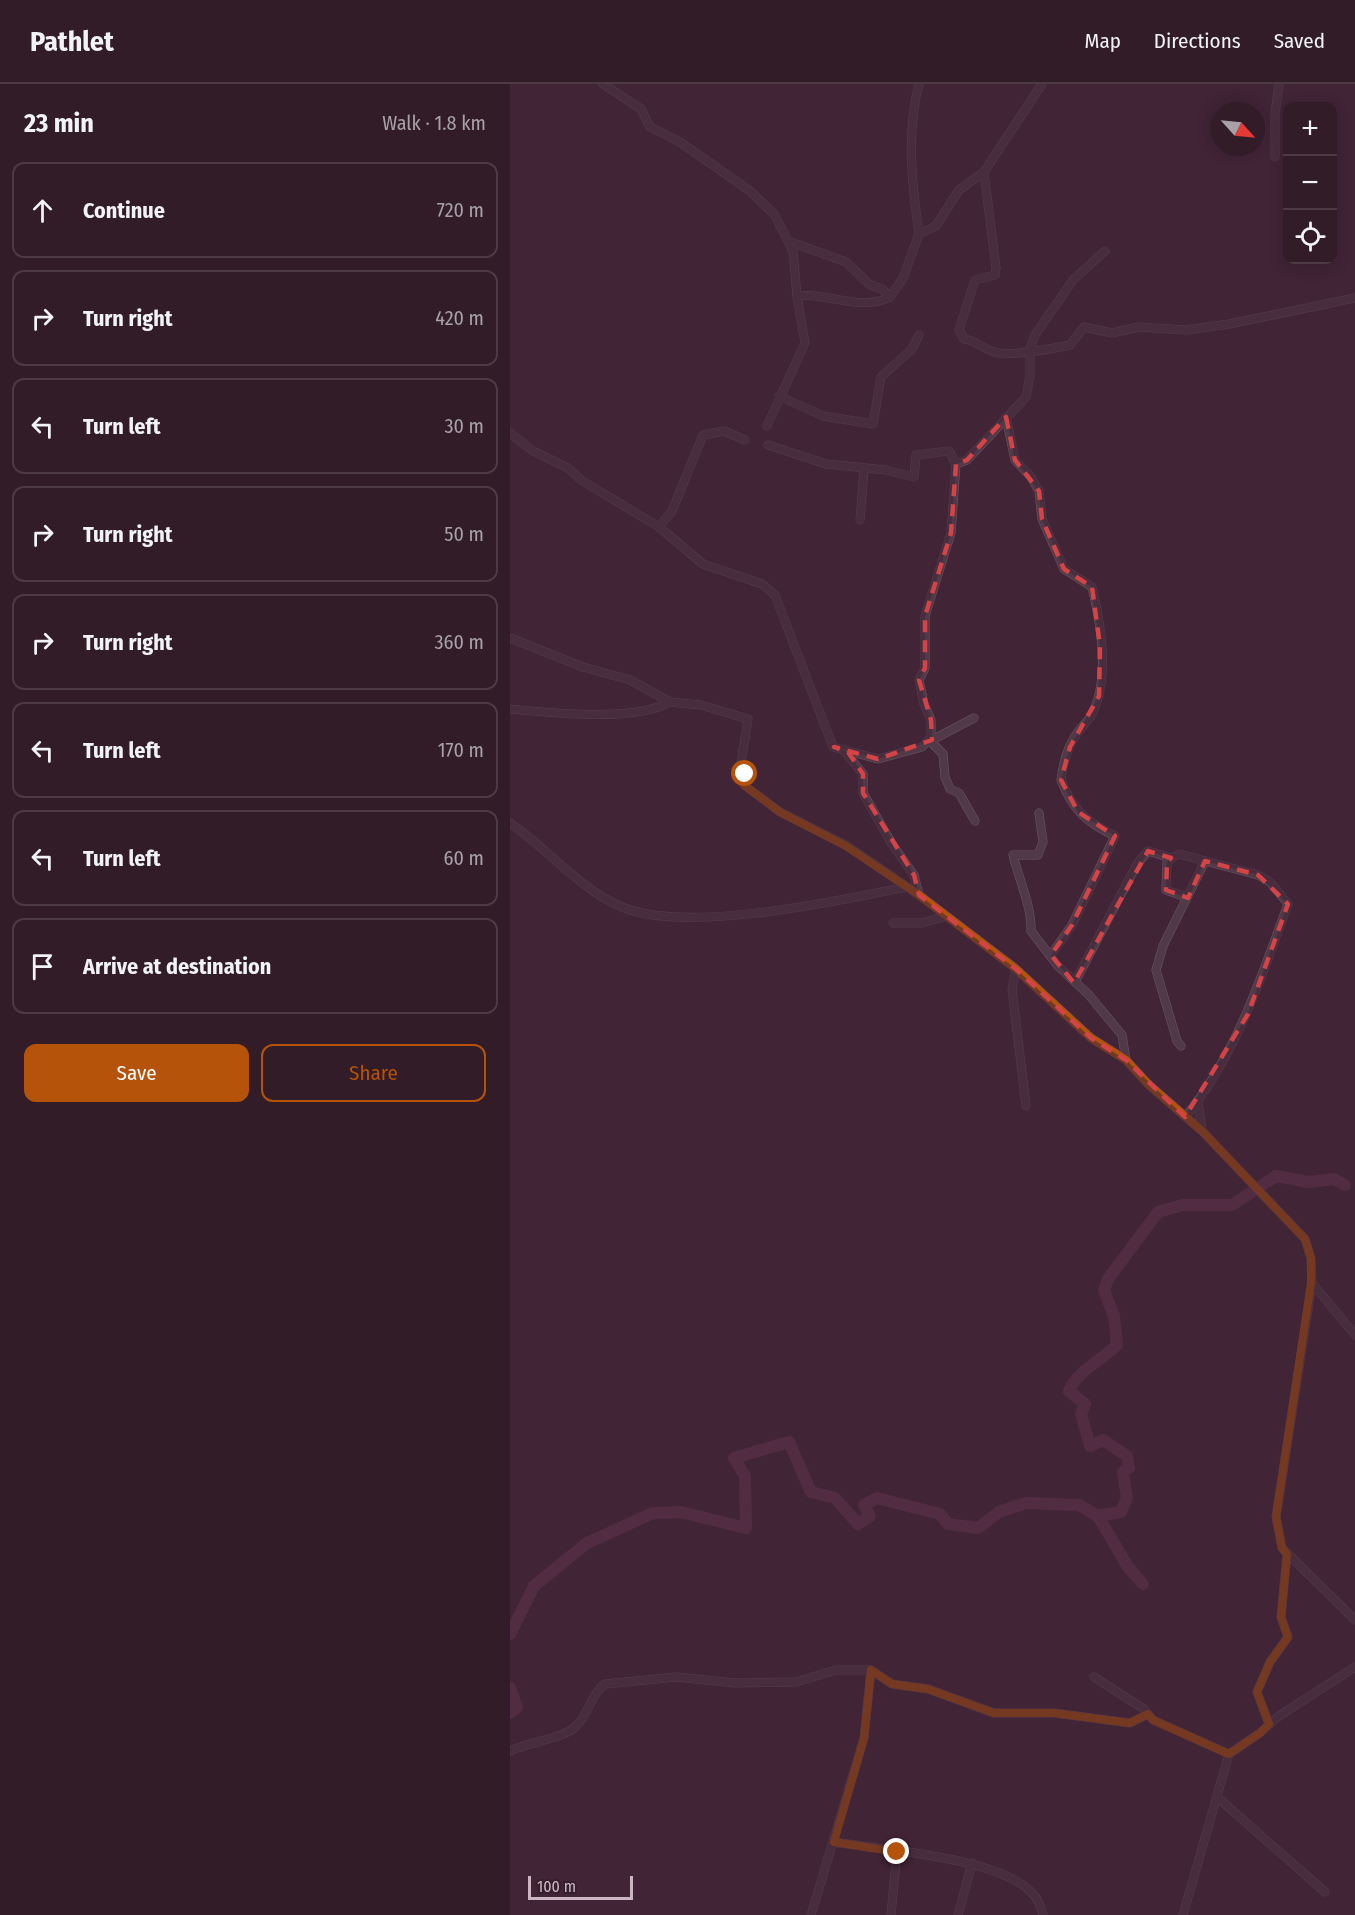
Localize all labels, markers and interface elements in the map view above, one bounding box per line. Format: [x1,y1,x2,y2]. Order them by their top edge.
text: Pathlet [30,25,114,58]
text: Map [1084,28,1121,54]
text: Directions [1154,28,1241,54]
text: Saved [1274,28,1325,54]
north arrow [1211,102,1265,156]
map controls [1283,102,1337,264]
button: + [1283,102,1337,156]
text: 23 min [24,108,94,139]
text: Walk · 1.8 km [382,111,486,135]
button: − [1283,156,1337,210]
icon: ahead [26,194,59,227]
text: Continue [83,197,165,224]
text: 720 m [437,198,484,222]
button: locate [1283,210,1337,264]
icon: right [26,302,59,335]
text: Turn right [83,305,172,332]
text: 420 m [435,306,484,330]
icon: left [26,410,59,443]
text: Turn left [83,413,161,440]
text: 30 m [444,414,484,438]
icon: right [26,518,59,551]
text: Turn right [83,521,172,548]
text: 50 m [444,522,484,546]
icon: right [26,626,59,659]
text: Turn right [83,629,172,656]
text: 360 m [435,630,484,654]
icon: left [26,734,59,767]
text: Turn left [83,737,161,764]
text: 170 m [438,738,484,762]
route start [731,760,757,786]
icon: left [26,842,59,875]
text: Turn left [83,845,161,872]
text: 60 m [444,846,484,870]
icon: arrive [26,950,59,983]
text: Arrive at destination [83,953,271,980]
button: Save [24,1044,249,1102]
button: Share [261,1044,486,1102]
route end [883,1838,909,1864]
scale bar [528,1873,633,1900]
text: 100 m [537,1877,576,1896]

